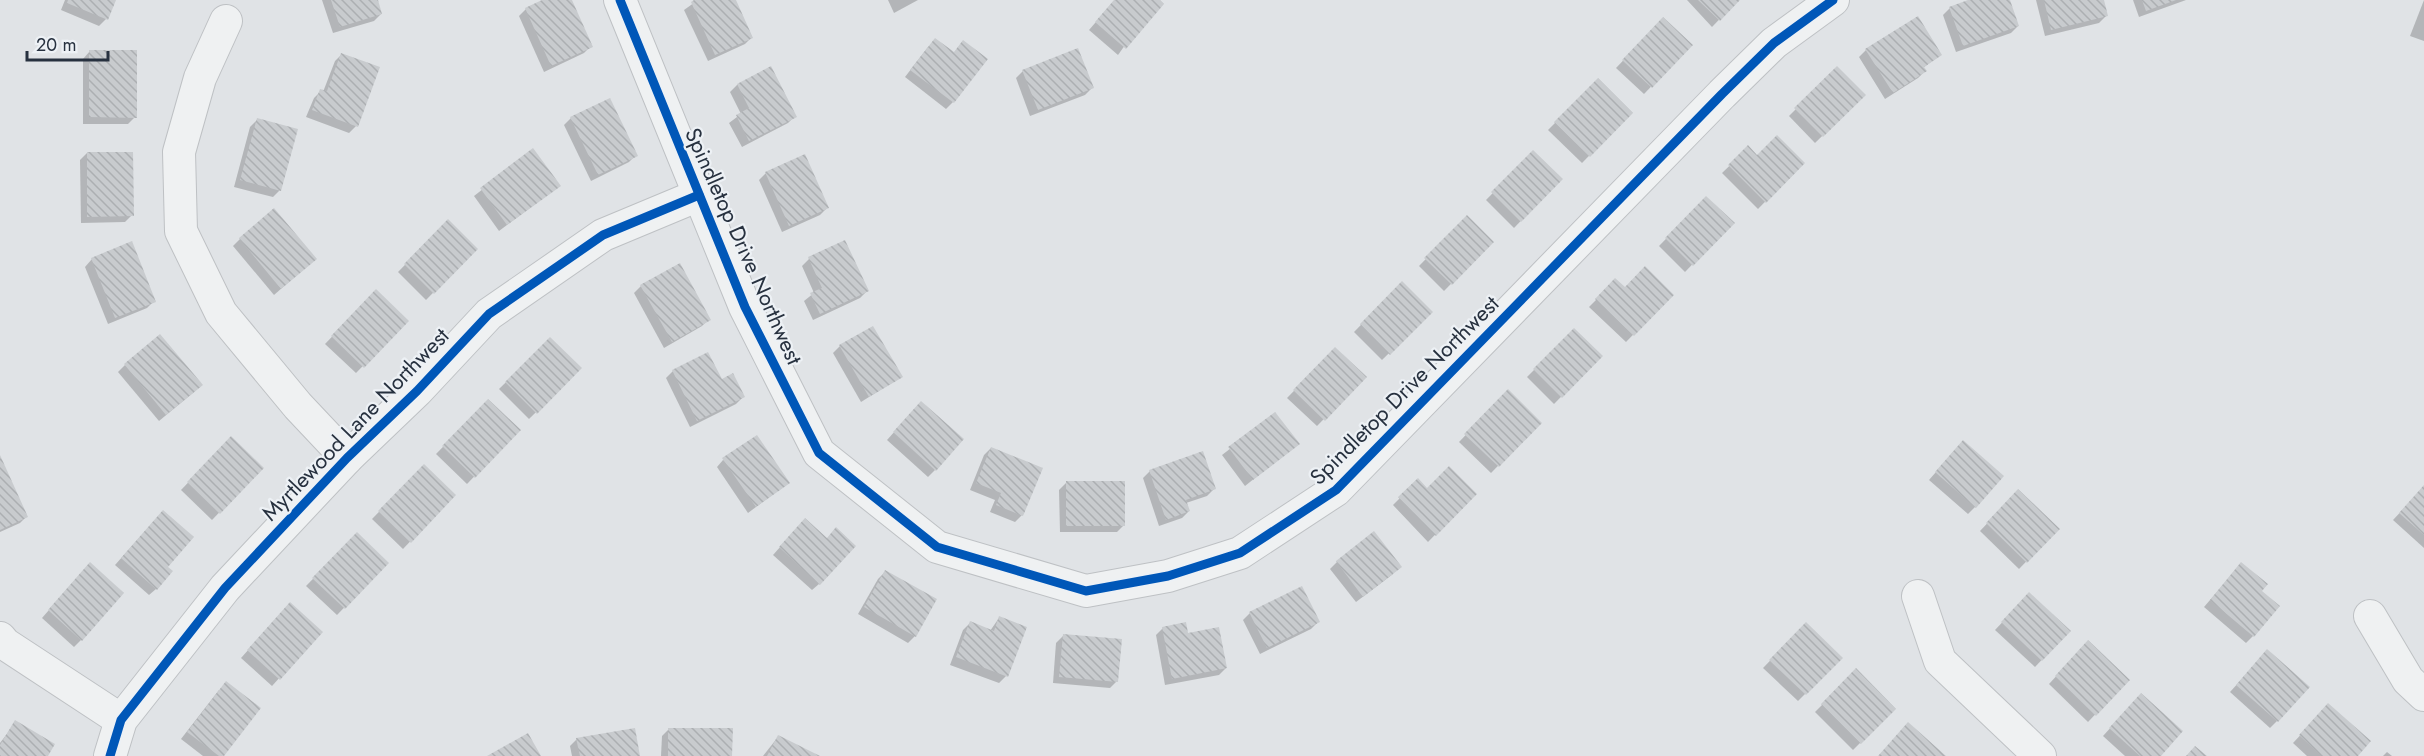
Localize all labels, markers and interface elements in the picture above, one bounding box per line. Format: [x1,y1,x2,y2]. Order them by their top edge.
scale bar [27,24,108,62]
text: 20 m [36,32,76,58]
street label: Spindletop Drive Northwest [677,122,811,370]
street label: Spindletop Drive Northwest [1302,288,1506,492]
street label: Myrtlewood Lane Northwest [254,320,456,528]

